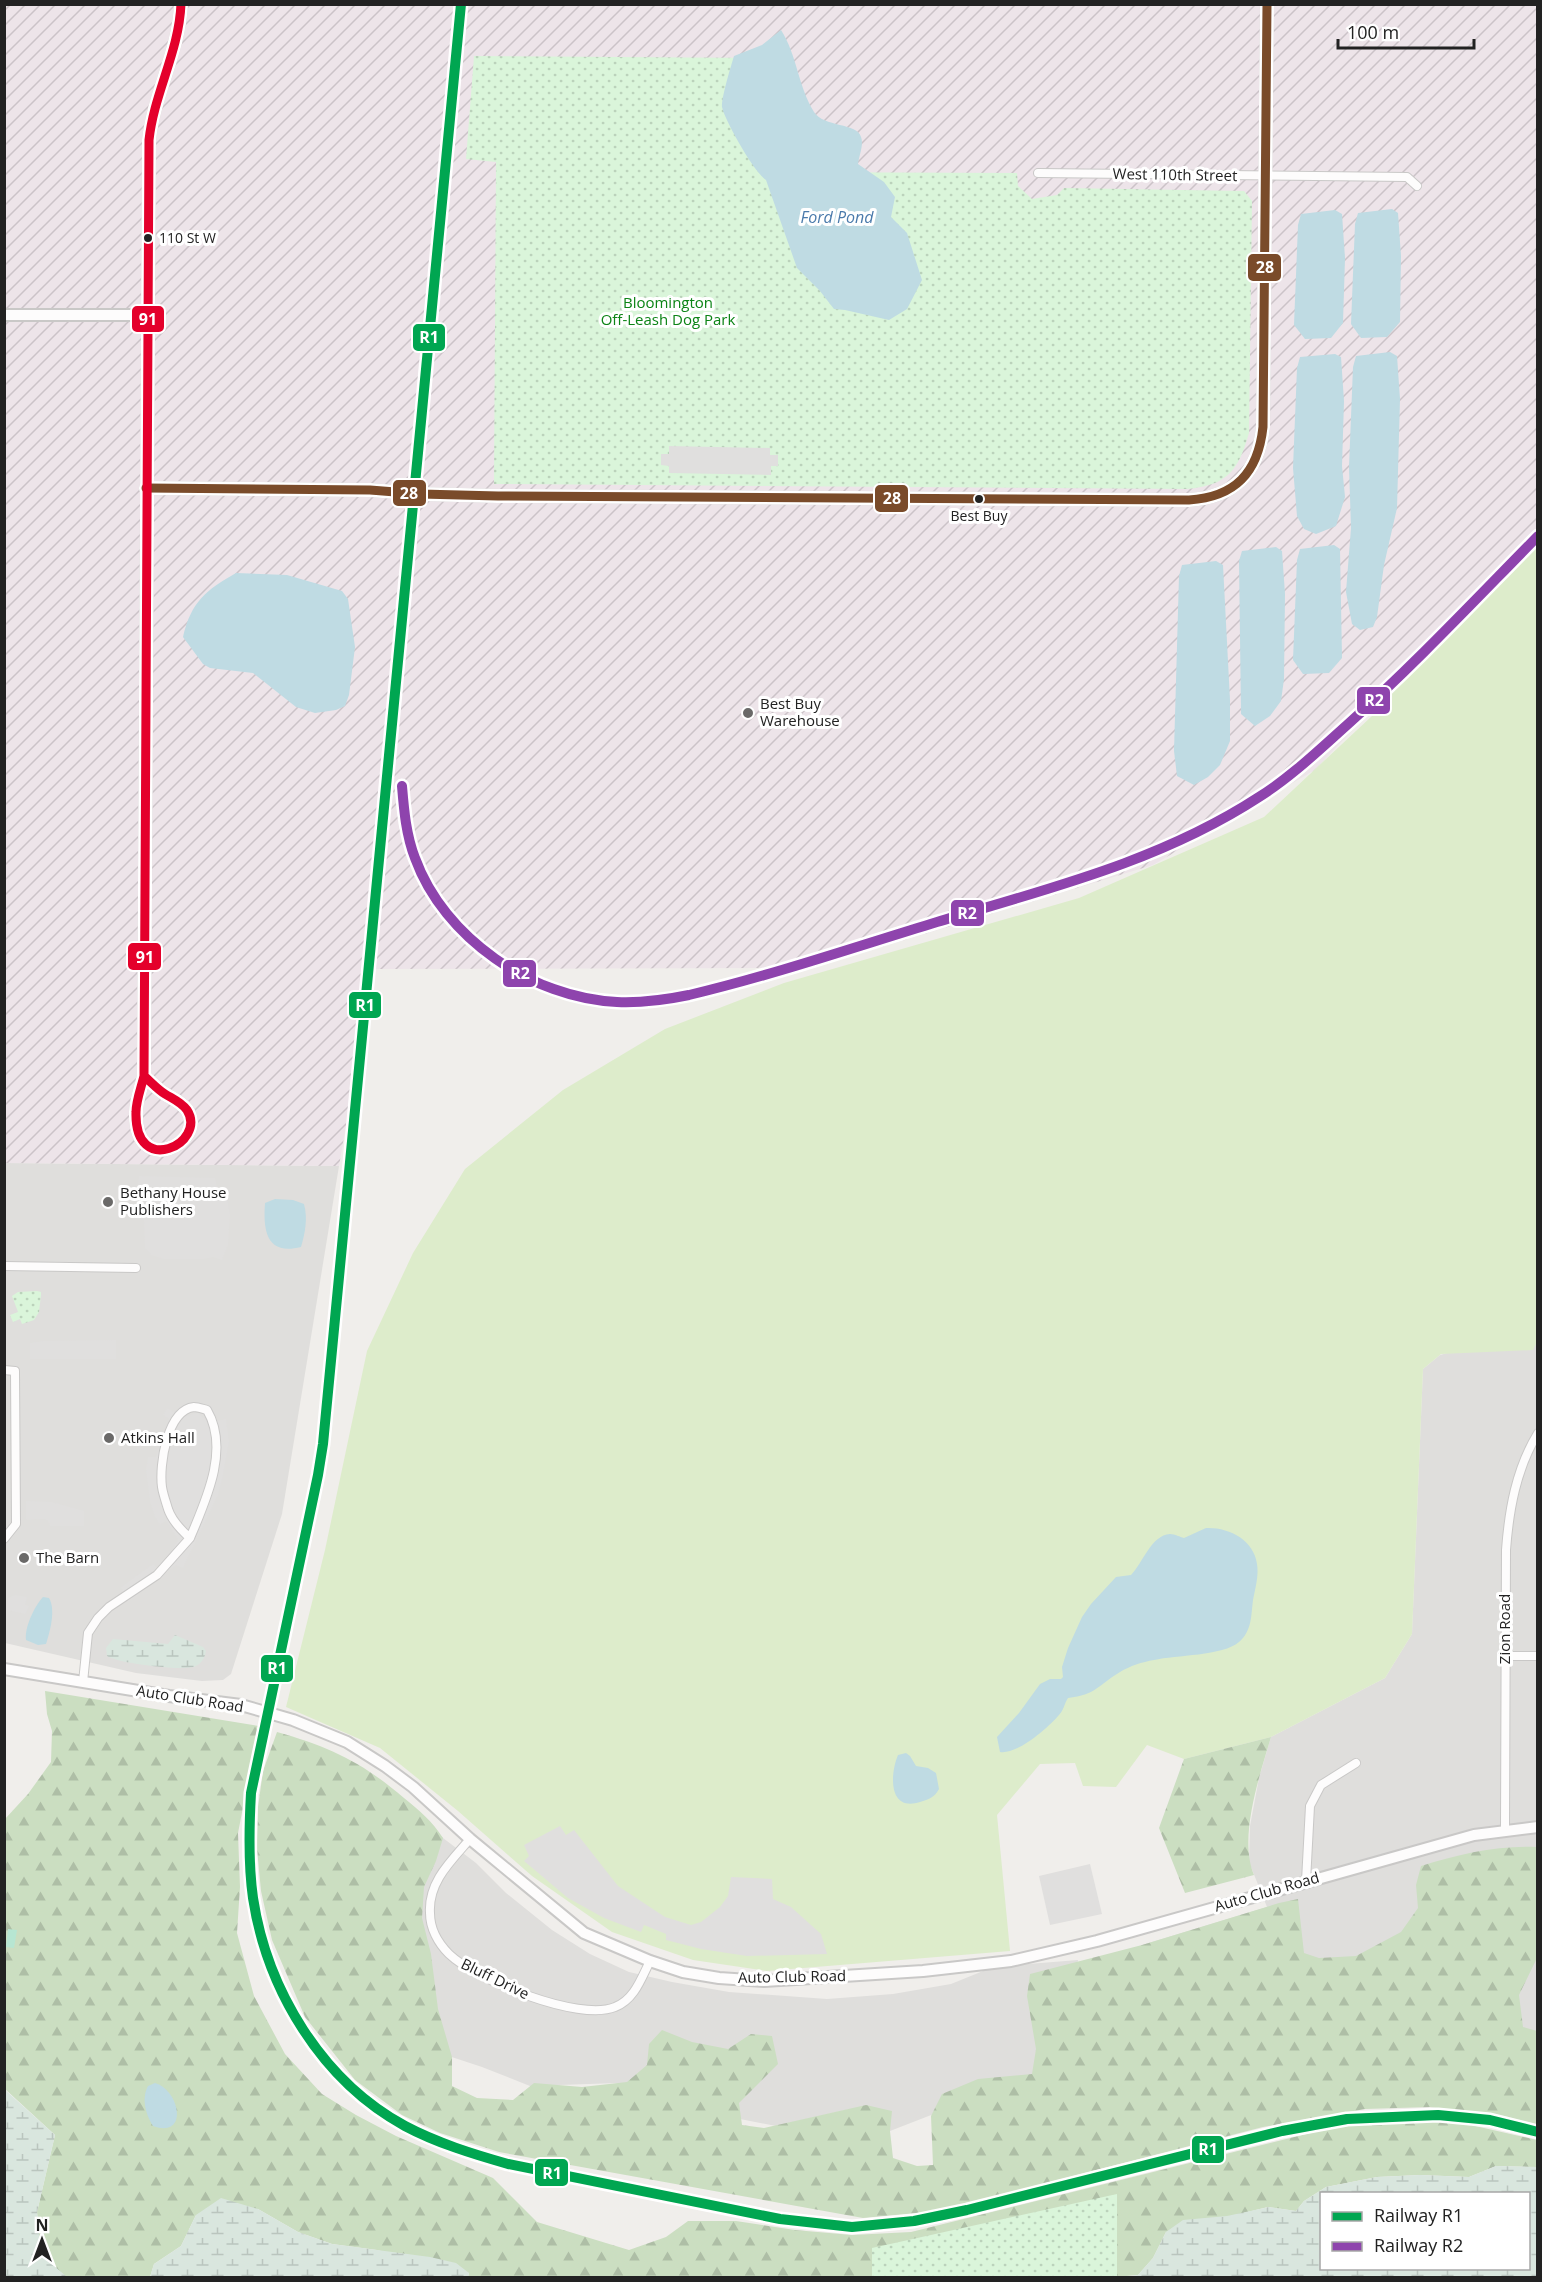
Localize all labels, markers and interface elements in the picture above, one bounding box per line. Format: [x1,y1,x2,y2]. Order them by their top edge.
scale bar [1338,12,1474,50]
text: 100 m [1347,20,1399,44]
street label: West 110th Street [1112,163,1238,185]
water label: Ford Pond [801,206,874,228]
place label: 110 St W [159,228,216,247]
marker: 110 St W [142,232,154,244]
line badge: 28 [1247,253,1282,282]
text: 28 [1256,256,1274,278]
park label: Bloomington Off-Leash Dog Park [601,292,735,329]
line badge: 91 [131,305,165,333]
text: 91 [139,308,157,330]
line badge: R1 [412,323,446,352]
text: R1 [419,326,439,348]
line badge: 28 [392,479,427,507]
text: 28 [400,482,418,504]
line badge: 28 [874,484,909,513]
text: 28 [883,487,901,509]
marker: Best Buy [973,493,985,505]
place label: Best Buy [951,506,1008,525]
line badge: R2 [1356,686,1391,715]
text: R2 [1364,689,1384,711]
place label: Best Buy Warehouse [760,693,840,730]
marker: Best Buy Warehouse [741,706,755,720]
line badge: R2 [950,899,985,927]
text: R2 [957,902,977,924]
line badge: 91 [127,942,162,971]
text: 91 [136,946,154,968]
line badge: R2 [502,959,537,988]
text: R2 [510,962,530,984]
line badge: R1 [348,991,382,1019]
text: R1 [355,994,375,1016]
place label: Bethany House Publishers [120,1182,226,1219]
marker: Bethany House Publishers [101,1195,115,1209]
place label: Atkins Hall [121,1427,195,1447]
marker: Atkins Hall [102,1431,116,1445]
place label: The Barn [36,1547,99,1567]
marker: The Barn [17,1551,31,1565]
street label: Zion Road [1494,1594,1514,1664]
line badge: R1 [260,1654,294,1683]
text: R1 [267,1657,287,1679]
street label: Auto Club Road [135,1680,245,1716]
street label: Auto Club Road [1212,1867,1322,1916]
street label: Bluff Drive [458,1953,533,2003]
street label: Auto Club Road [738,1965,846,1987]
line badge: R1 [1191,2135,1225,2164]
text: R1 [1198,2138,1218,2160]
line badge: R1 [534,2158,569,2187]
text: R1 [542,2162,562,2184]
legend [1320,2192,1530,2270]
text: Railway R1 [1374,2203,1463,2227]
north arrow [12,2210,72,2270]
text: N [35,2214,49,2236]
text: Railway R2 [1374,2233,1463,2257]

